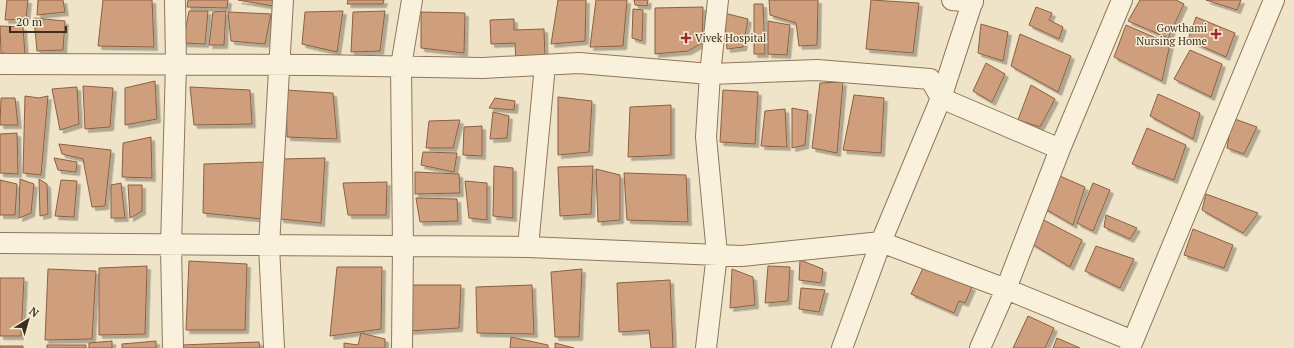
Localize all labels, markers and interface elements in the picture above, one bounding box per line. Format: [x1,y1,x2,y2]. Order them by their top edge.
scale bar [10,8,66,34]
text: 20 m [16,14,43,29]
place label: Gowthami Nursing Home [1136,21,1207,48]
marker: Gowthami Nursing Home [1210,28,1222,40]
place label: Vivek Hospital [695,31,766,45]
marker: Vivek Hospital [680,32,692,44]
north arrow [8,300,48,340]
text: N [26,304,42,321]

